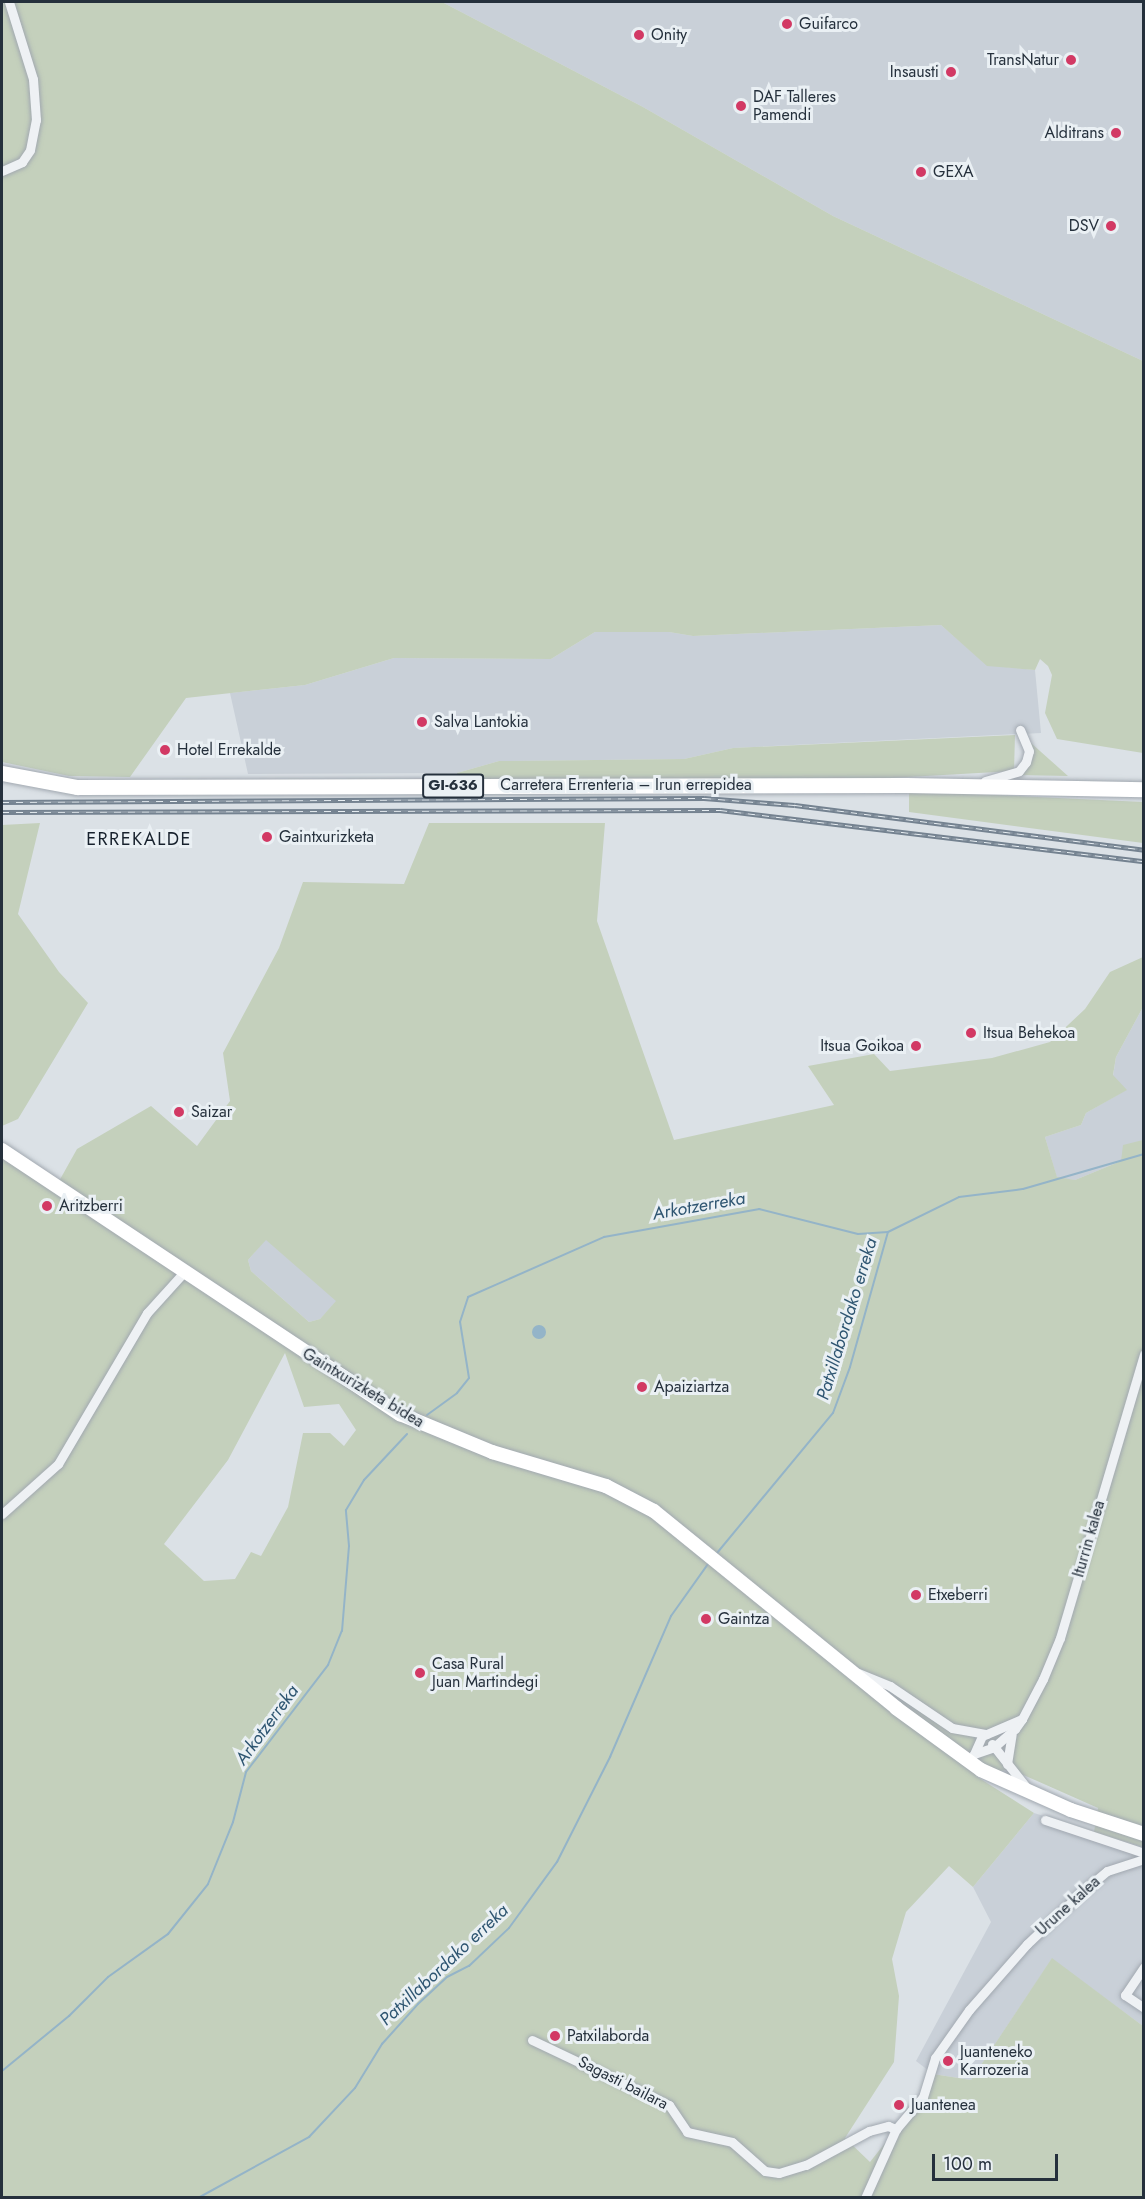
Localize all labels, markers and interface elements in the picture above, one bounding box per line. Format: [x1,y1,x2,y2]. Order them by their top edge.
place label: Guifarco [799,14,858,34]
marker: Guifarco [780,17,794,31]
place label: Onity [651,25,687,45]
marker: Onity [632,28,646,42]
place label: TransNatur [987,50,1059,70]
marker: TransNatur [1064,53,1078,67]
place label: Insausti [890,62,939,82]
marker: Insausti [944,65,958,79]
place label: DAF Talleres Pamendi [753,87,836,125]
marker: DAF Talleres Pamendi [734,99,748,113]
place label: Alditrans [1045,123,1104,143]
marker: Alditrans [1109,126,1123,140]
place label: GEXA [933,162,974,182]
marker: GEXA [914,165,928,179]
place label: DSV [1069,216,1099,236]
marker: DSV [1104,219,1118,233]
place label: Salva Lantokia [434,712,528,732]
marker: Salva Lantokia [415,715,429,729]
place label: Hotel Errekalde [177,740,281,760]
marker: Hotel Errekalde [158,743,172,757]
road number: GI-636 [422,774,484,798]
street label: Carretera Errenteria – Irun errepidea [500,775,752,795]
place label: Gaintxurizketa [279,827,374,847]
district label: ERREKALDE [86,828,192,850]
marker: Gaintxurizketa [260,830,274,844]
place label: Itsua Behekoa [983,1023,1075,1043]
marker: Itsua Behekoa [964,1026,978,1040]
place label: Itsua Goikoa [820,1036,904,1056]
marker: Itsua Goikoa [909,1039,923,1053]
place label: Saizar [191,1102,232,1122]
marker: Saizar [172,1105,186,1119]
water label: Arkotzerreka [651,1187,747,1225]
place label: Aritzberri [59,1196,123,1216]
marker: Aritzberri [40,1199,54,1213]
water label: Patxillabordako erreka [812,1235,882,1403]
street label: Gaintxurizketa bidea [299,1344,427,1432]
place label: Apaiziartza [654,1377,729,1397]
marker: Apaiziartza [635,1380,649,1394]
street label: Iturrin kalea [1069,1498,1109,1580]
place label: Etxeberri [928,1585,988,1605]
marker: Etxeberri [909,1588,923,1602]
place label: Gaintza [718,1609,770,1629]
marker: Gaintza [699,1612,713,1626]
place label: Casa Rural Juan Martindegi [432,1654,538,1692]
marker: Casa Rural Juan Martindegi [413,1666,427,1680]
water label: Arkotzerreka [231,1681,303,1769]
street label: Urune kalea [1032,1872,1104,1940]
water label: Patxillabordako erreka [375,1900,513,2030]
place label: Patxilaborda [567,2026,649,2046]
marker: Patxilaborda [548,2029,562,2043]
place label: Juanteneko Karrozeria [960,2042,1033,2080]
street label: Sagasti bailara [575,2052,671,2114]
marker: Juanteneko Karrozeria [941,2054,955,2068]
place label: Juantenea [911,2095,976,2115]
marker: Juantenea [892,2098,906,2112]
scale bar [935,2142,1061,2180]
text: 100 m [943,2151,992,2177]

